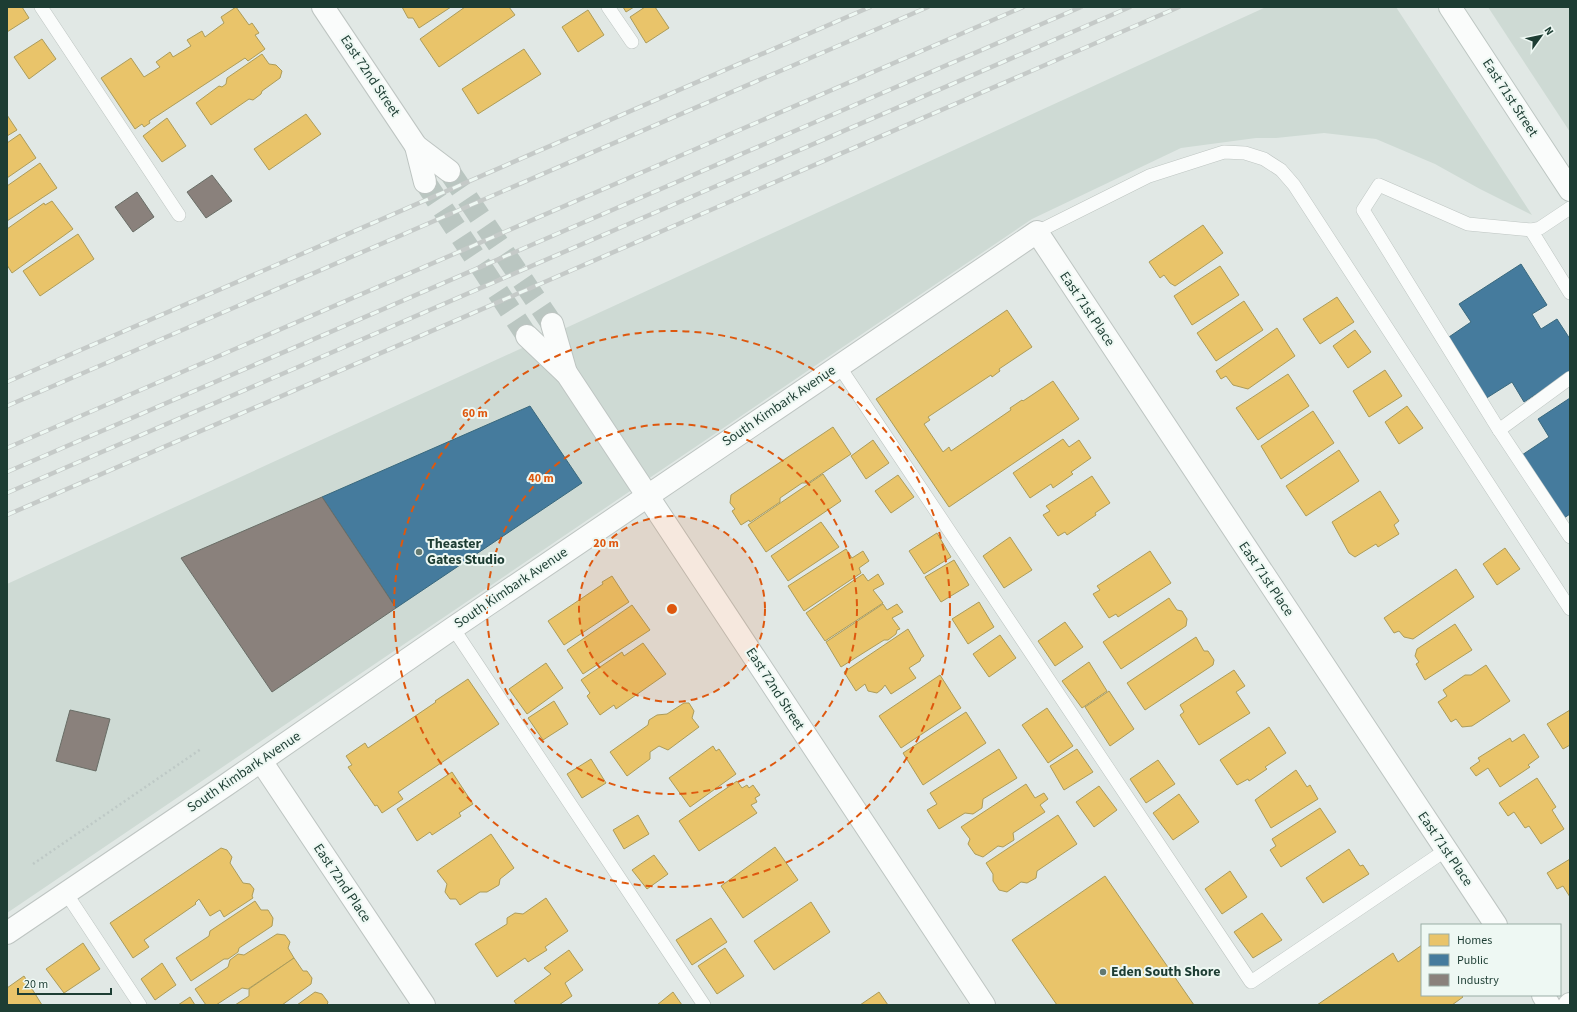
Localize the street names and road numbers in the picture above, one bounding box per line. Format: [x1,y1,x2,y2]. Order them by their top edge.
street label: East 72nd Street [335,31,405,121]
street label: East 71st Street [1477,55,1543,141]
street label: East 71st Place [1055,268,1119,350]
street label: South Kimbark Avenue [718,360,840,452]
street label: East 71st Place [1234,538,1298,620]
street label: South Kimbark Avenue [450,542,572,634]
street label: East 72nd Street [741,644,809,734]
street label: South Kimbark Avenue [183,726,305,818]
street label: East 71st Place [1413,808,1477,890]
street label: East 72nd Place [308,840,376,926]

